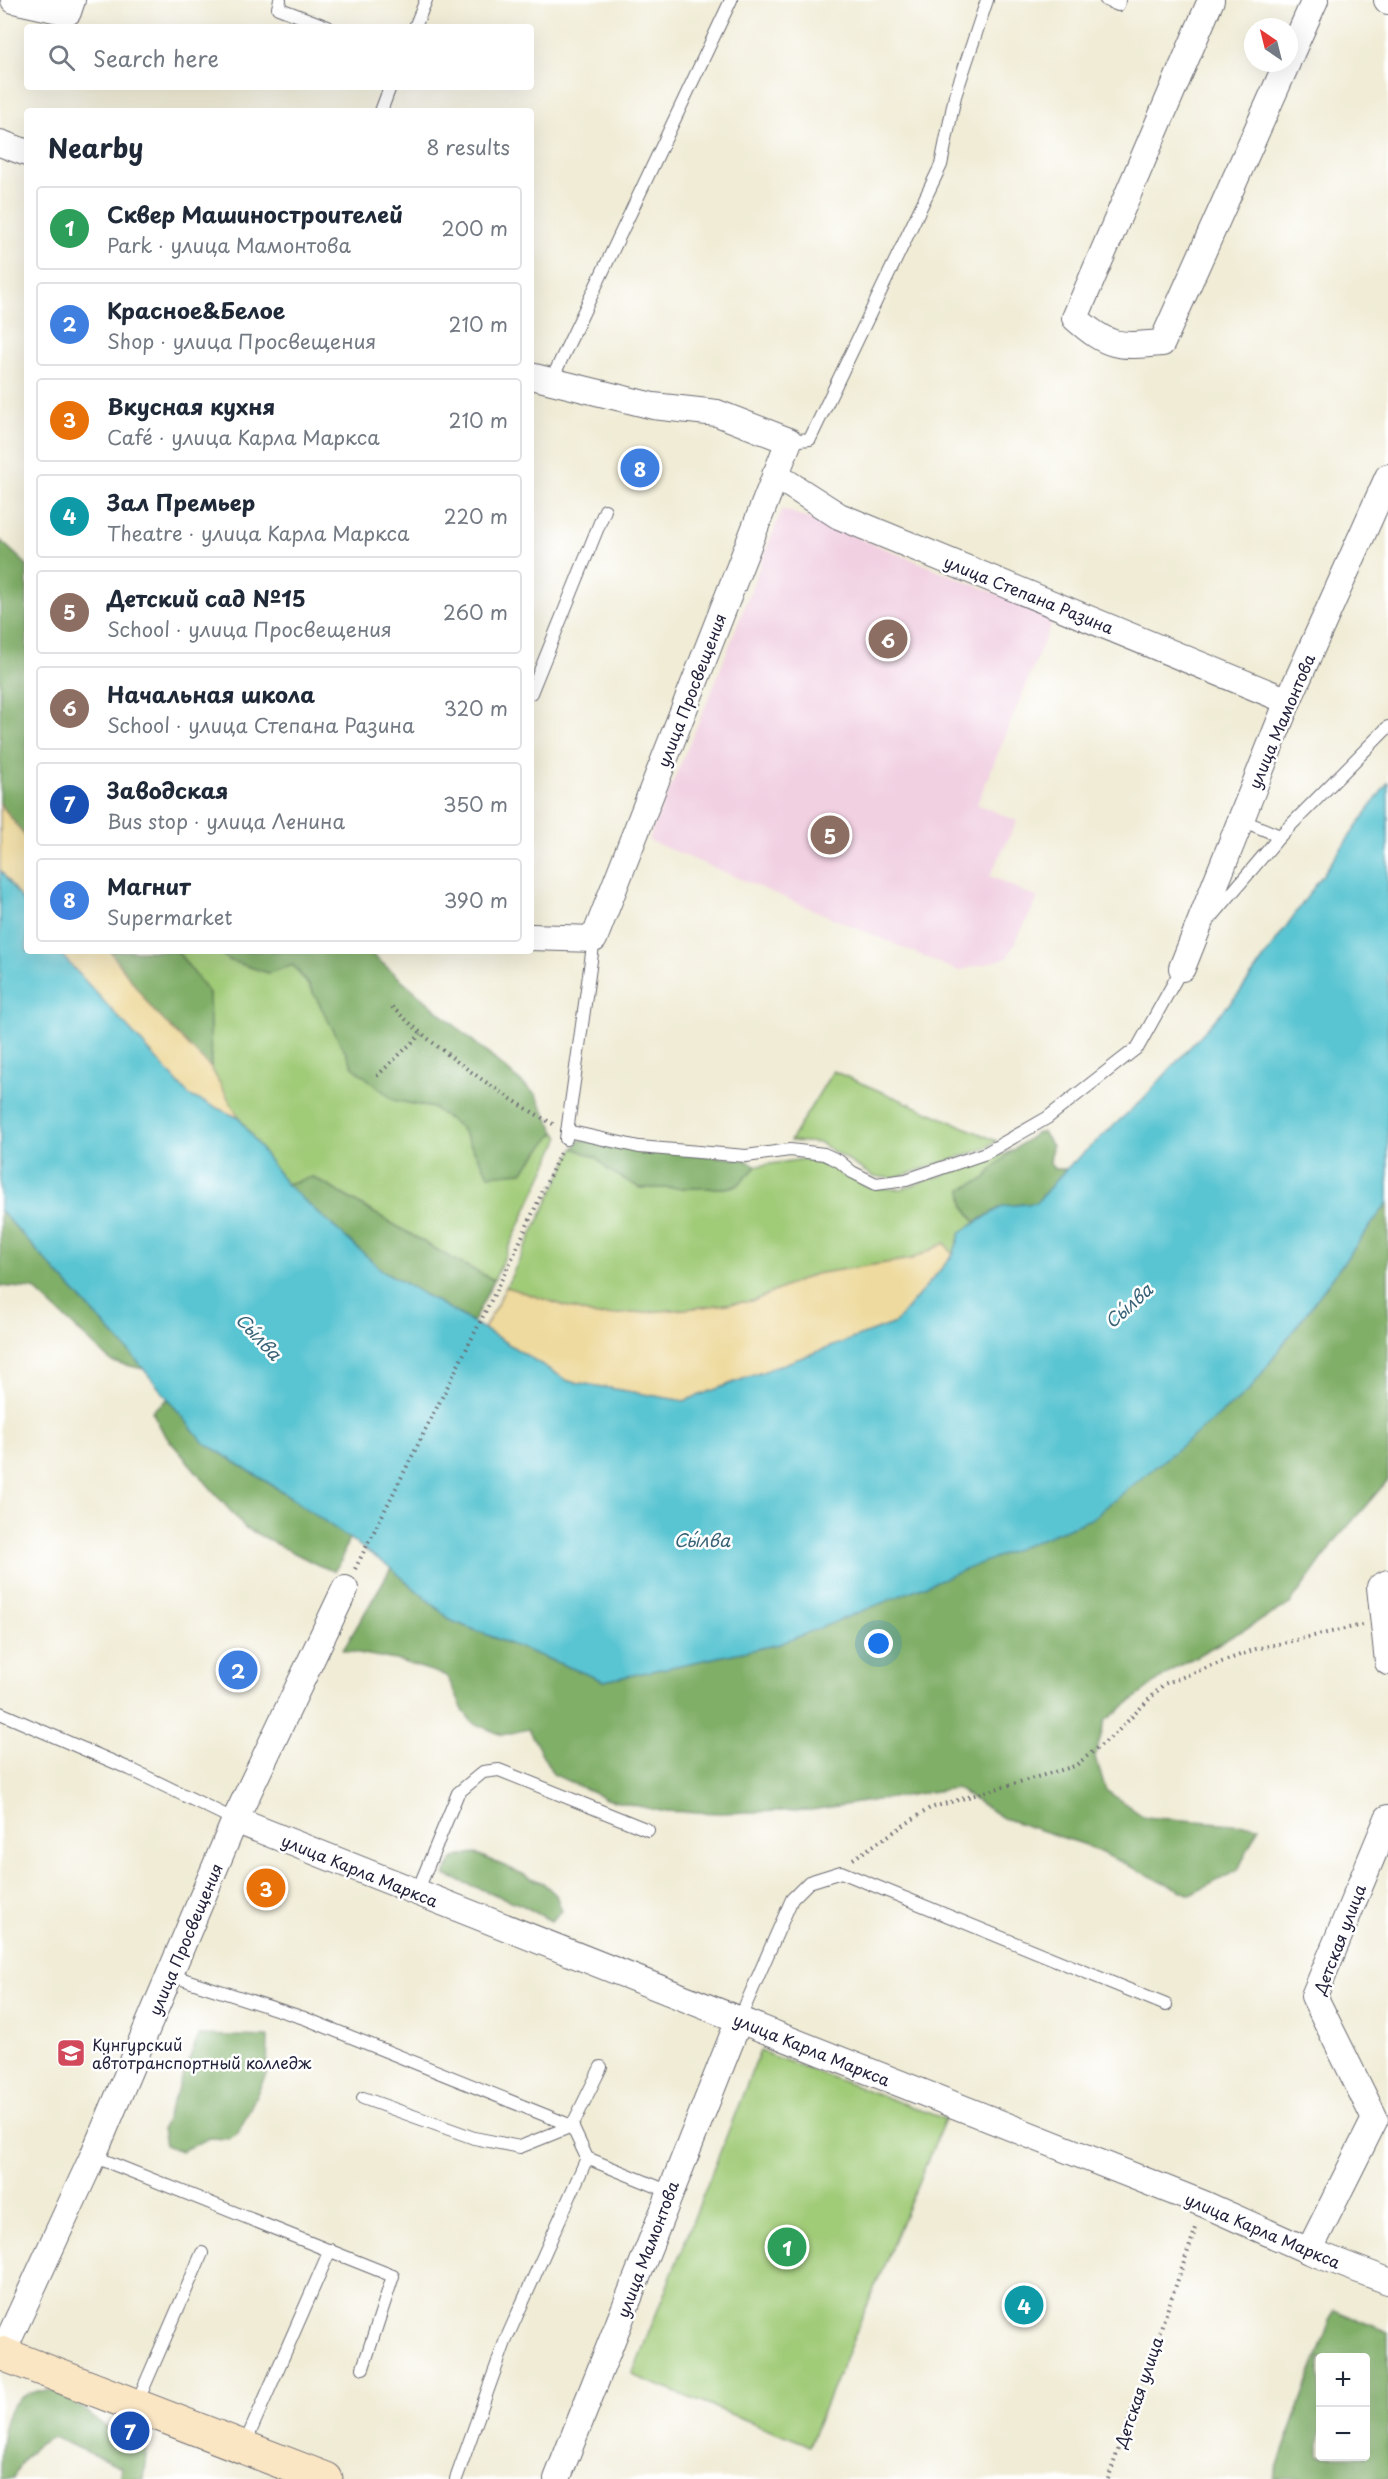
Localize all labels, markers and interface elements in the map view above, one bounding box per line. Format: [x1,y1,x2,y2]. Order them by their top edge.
north arrow [1244,18,1298,72]
search box [24,24,534,90]
icon: search [45,41,78,74]
text: Search here [93,41,219,74]
text: Nearby [48,128,143,167]
text: 8 results [426,132,510,162]
text: Сквер Машиностроителей [107,197,403,230]
text: 1 [65,213,74,243]
text: 200 m [441,213,508,243]
text: Park · улица Мамонтова [107,230,351,260]
text: Красное&Белое [107,293,285,326]
text: 2 [62,309,77,339]
text: 210 m [449,309,508,339]
text: Shop · улица Просвещения [107,326,376,356]
text: Вкусная кухня [107,389,275,422]
text: 3 [63,405,76,435]
text: 210 m [449,405,508,435]
text: Café · улица Карла Маркса [107,422,380,452]
pin: 8 [620,446,660,490]
text: Зал Премьер [107,485,255,518]
text: 4 [63,501,76,531]
text: 220 m [444,501,508,531]
text: Theatre · улица Карла Маркса [107,518,409,548]
street label: улица Степана Разина [941,549,1117,639]
text: Детский сад №15 [107,581,306,614]
text: 5 [63,597,76,627]
text: 260 m [443,597,508,627]
street label: улица Просвещения [651,610,731,770]
text: School · улица Просвещения [107,614,392,644]
pin: 6 [868,616,908,662]
street label: улица Мамонтова [1242,650,1320,792]
text: Начальная школа [107,677,315,710]
text: 6 [62,693,77,723]
text: 320 m [444,693,508,723]
text: School · улица Степана Разина [107,710,415,740]
text: Заводская [107,773,228,806]
text: 7 [64,789,75,819]
text: 350 m [443,789,508,819]
text: Bus stop · улица Ленина [107,806,345,836]
pin: 5 [810,812,850,858]
text: Магнит [107,869,191,902]
text: 8 [63,885,76,915]
text: 390 m [444,885,508,915]
text: Supermarket [107,902,233,932]
water label: Сы́лва [1098,1276,1159,1334]
water label: Сы́лва [230,1306,289,1366]
water label: Сы́лва [674,1526,731,1553]
your location [864,1629,893,1658]
pin: 2 [218,1648,258,1692]
street label: улица Карла Маркса [278,1828,442,1912]
street label: улица Просвещения [142,1859,228,2019]
pin: 3 [246,1866,286,1910]
street label: Детская улица [1307,1881,1371,1998]
street label: улица Карла Маркса [730,2007,894,2091]
place label: Кунгурский автотранспортный колледж [92,2032,312,2074]
school or university icon: Кунгурский автотранспортный колледж [55,2037,87,2069]
street label: улица Мамонтова [610,2177,684,2321]
street label: улица Карла Маркса [1182,2186,1344,2274]
pin: 1 [768,2224,806,2270]
pin: 4 [1004,2282,1044,2328]
street label: Детская улица [1107,2333,1168,2452]
map controls [1316,2353,1370,2461]
button: + [1316,2353,1370,2407]
button: − [1316,2407,1370,2461]
pin: 7 [110,2408,150,2454]

